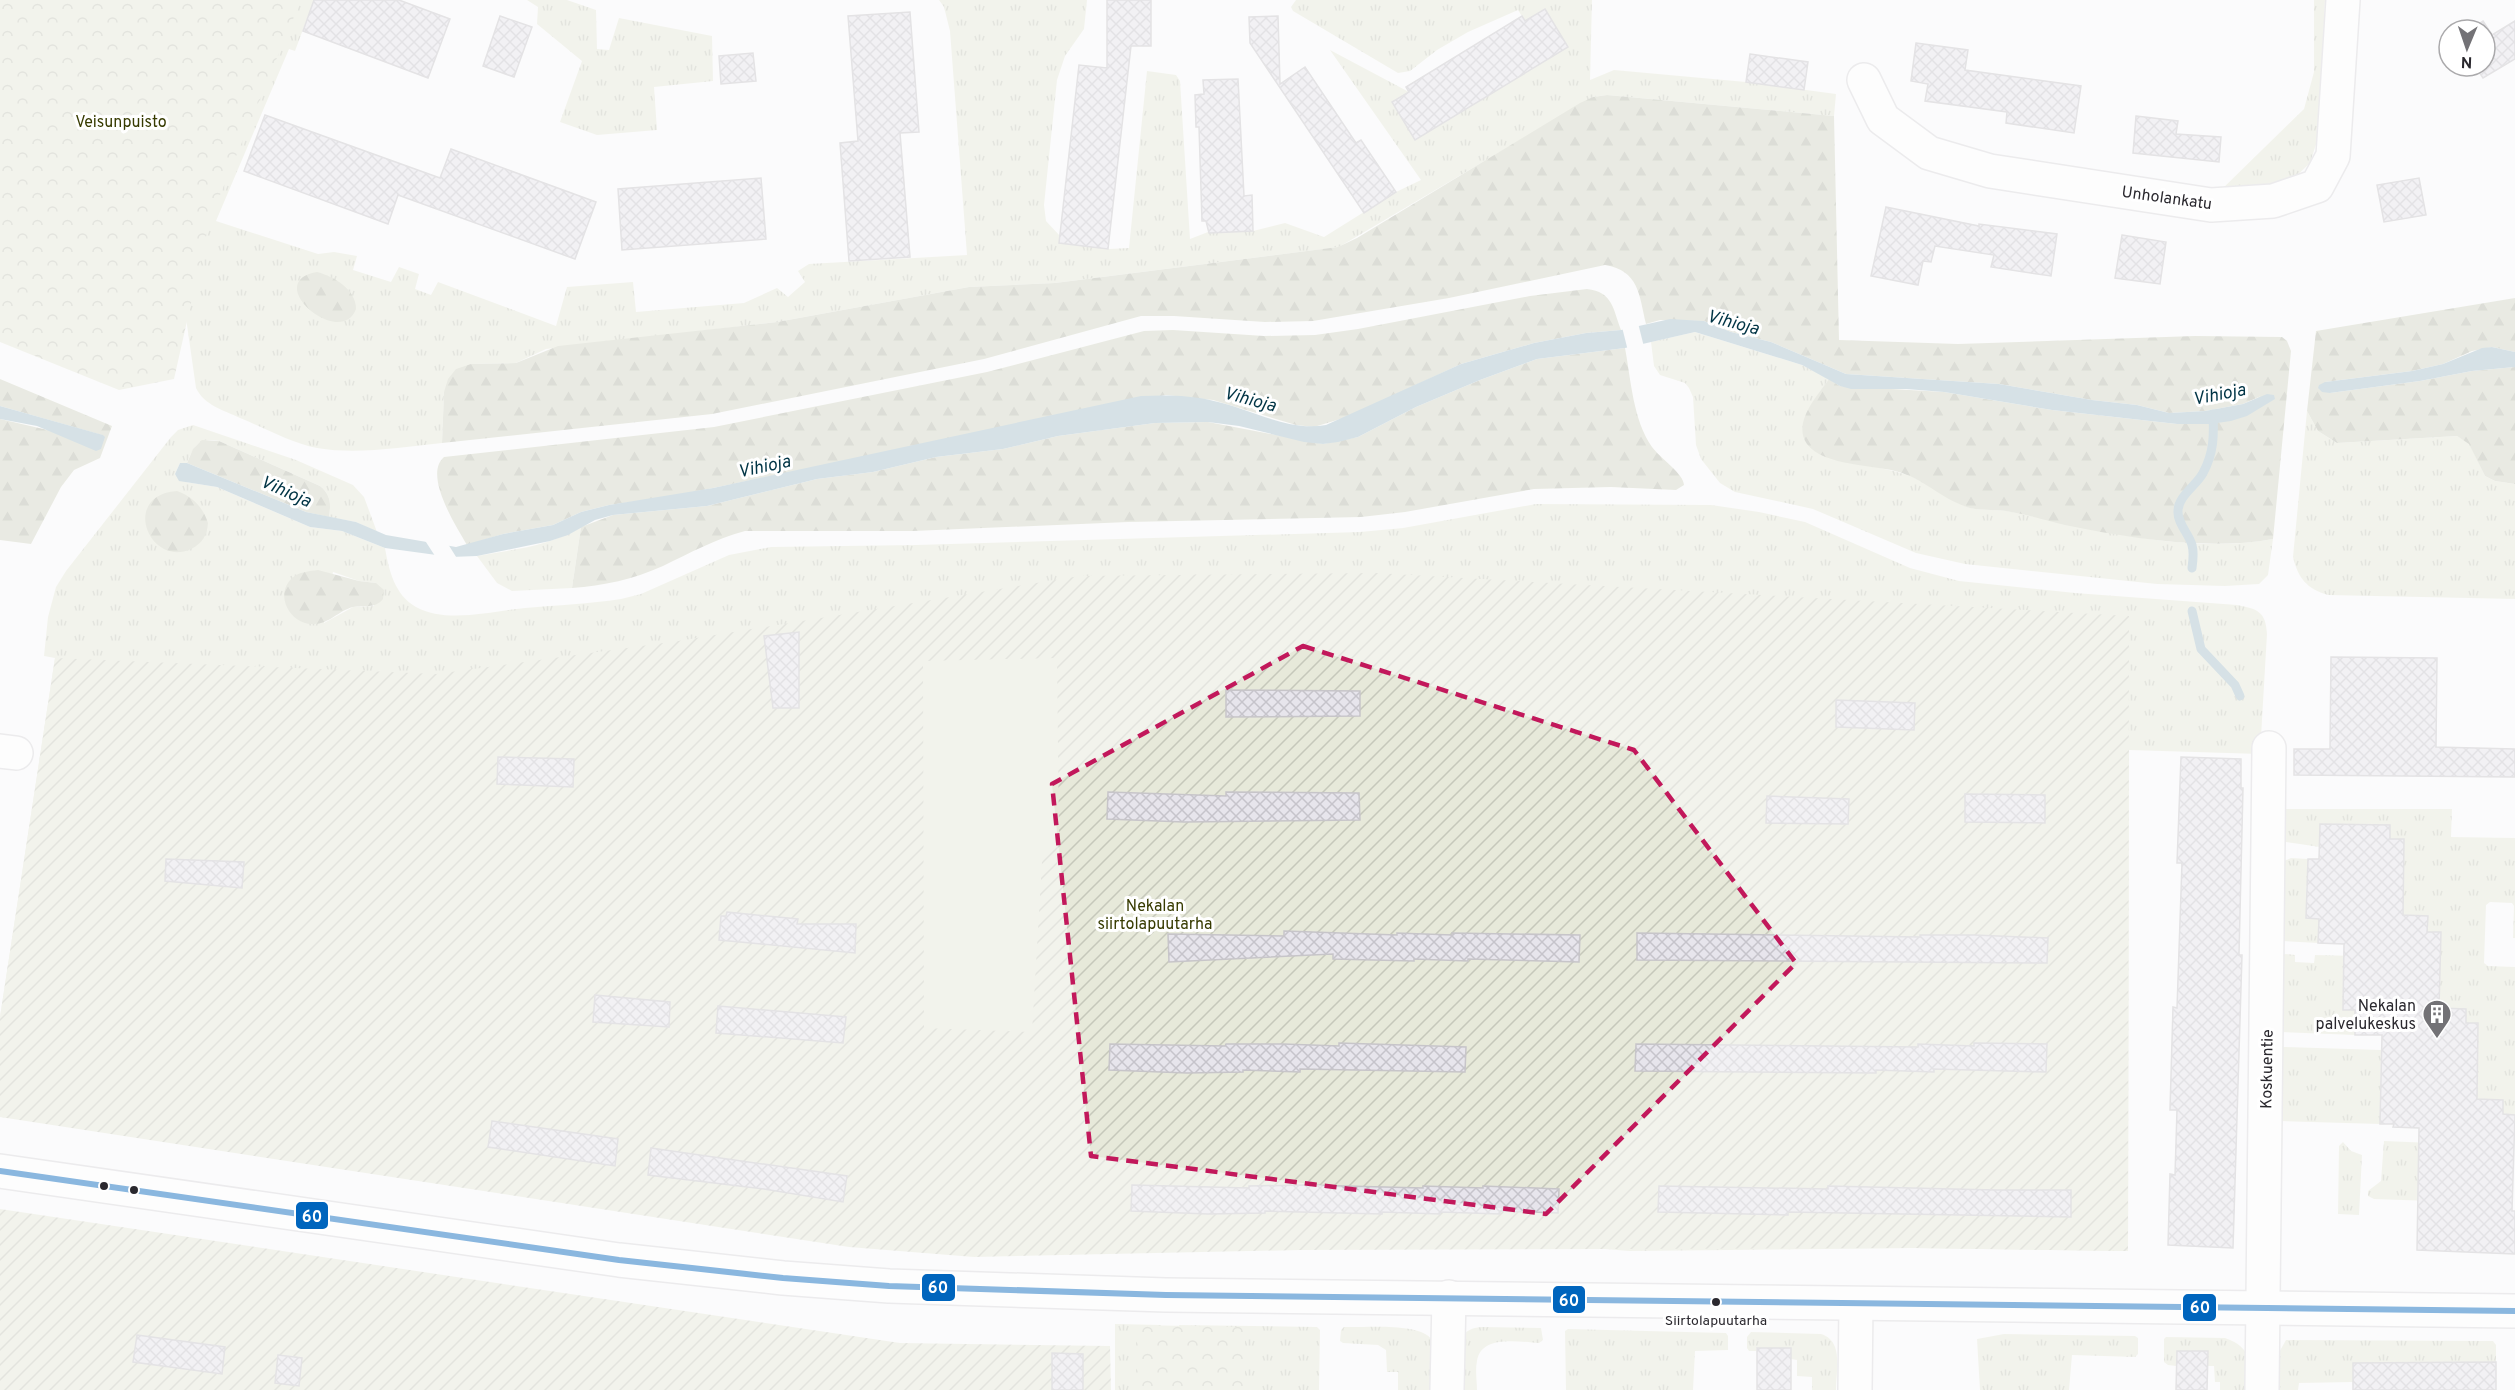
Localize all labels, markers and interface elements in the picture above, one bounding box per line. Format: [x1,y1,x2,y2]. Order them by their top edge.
north arrow [2437,18,2497,78]
text: N [2460,51,2473,71]
park label: Veisunpuisto [75,113,167,133]
street label: Unholankatu [2120,183,2213,215]
water label: Vihioja [1704,305,1762,342]
water label: Vihioja [2191,379,2248,412]
water label: Vihioja [1221,382,1279,419]
water label: Vihioja [736,451,793,484]
water label: Vihioja [256,471,315,514]
park label: Nekalan siirtolapuutarha [1098,897,1212,935]
place label: Nekalan palvelukeskus [2315,997,2416,1035]
building icon: Nekalan palvelukeskus [2421,998,2453,1040]
street label: Koskuentie [2257,1029,2279,1109]
unlabelled marker [98,1180,110,1192]
unlabelled marker [128,1184,140,1196]
line badge: 60 [295,1201,329,1230]
text: 60 [302,1208,322,1228]
line badge: 60 [921,1273,956,1302]
text: 60 [928,1279,948,1299]
line badge: 60 [1552,1285,1586,1314]
text: 60 [1559,1292,1579,1312]
line badge: 60 [2182,1293,2217,1322]
marker: Siirtolapuutarha [1710,1296,1722,1308]
text: 60 [2190,1299,2210,1319]
place label: Siirtolapuutarha [1665,1313,1767,1330]

